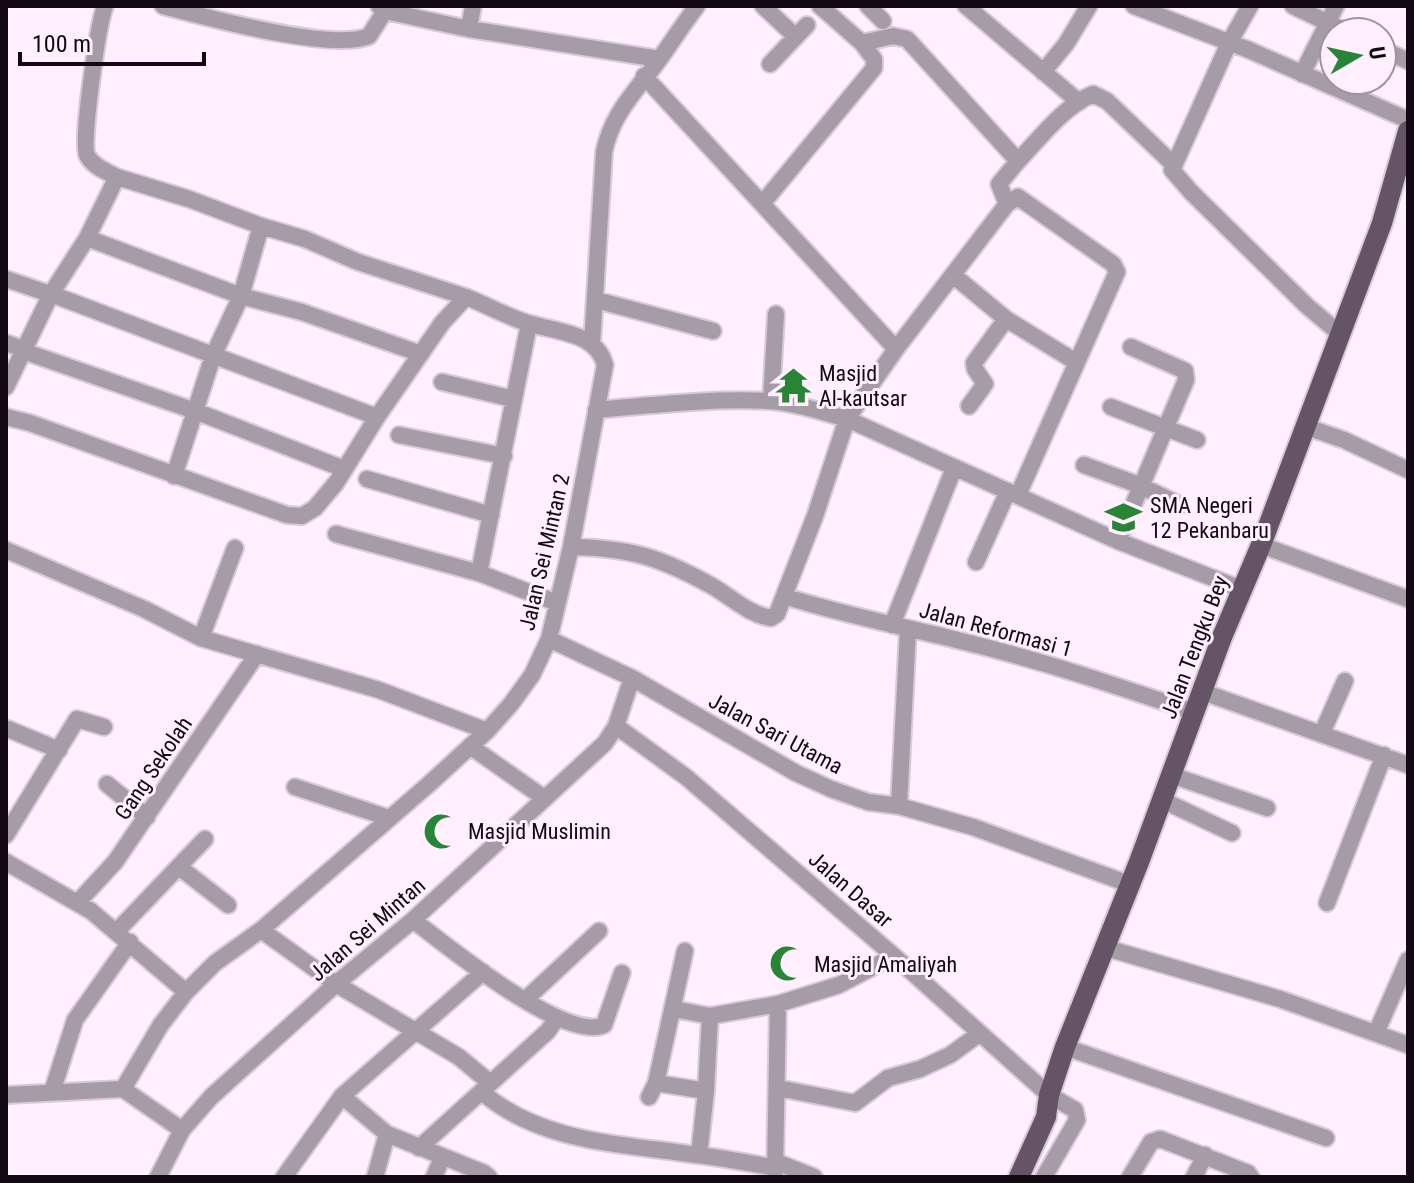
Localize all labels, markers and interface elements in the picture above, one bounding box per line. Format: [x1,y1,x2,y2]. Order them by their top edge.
scale bar [20,16,204,66]
north arrow [1318,16,1398,96]
text: 100 m [32,30,91,58]
text: U [1364,45,1391,61]
place label: Masjid Al-kautsar [819,361,907,411]
temple icon: Masjid Al-kautsar [774,367,812,405]
street label: Jalan Sei Mintan 2 [514,471,575,633]
place label: SMA Negeri 12 Pekanbaru [1150,493,1269,543]
school or university icon: SMA Negeri 12 Pekanbaru [1105,499,1143,537]
street label: Jalan Tengku Bey [1156,572,1233,722]
street label: Jalan Reformasi 1 [917,597,1075,662]
street label: Jalan Sari Utama [705,688,847,779]
street label: Gang Sekolah [110,712,197,825]
mosque icon: Masjid Muslimin [423,812,461,850]
place label: Masjid Muslimin [468,819,611,844]
street label: Jalan Dasar [804,846,898,933]
street label: Jalan Sei Mintan [305,873,430,986]
mosque icon: Masjid Amaliyah [769,945,807,983]
place label: Masjid Amaliyah [814,952,957,977]

